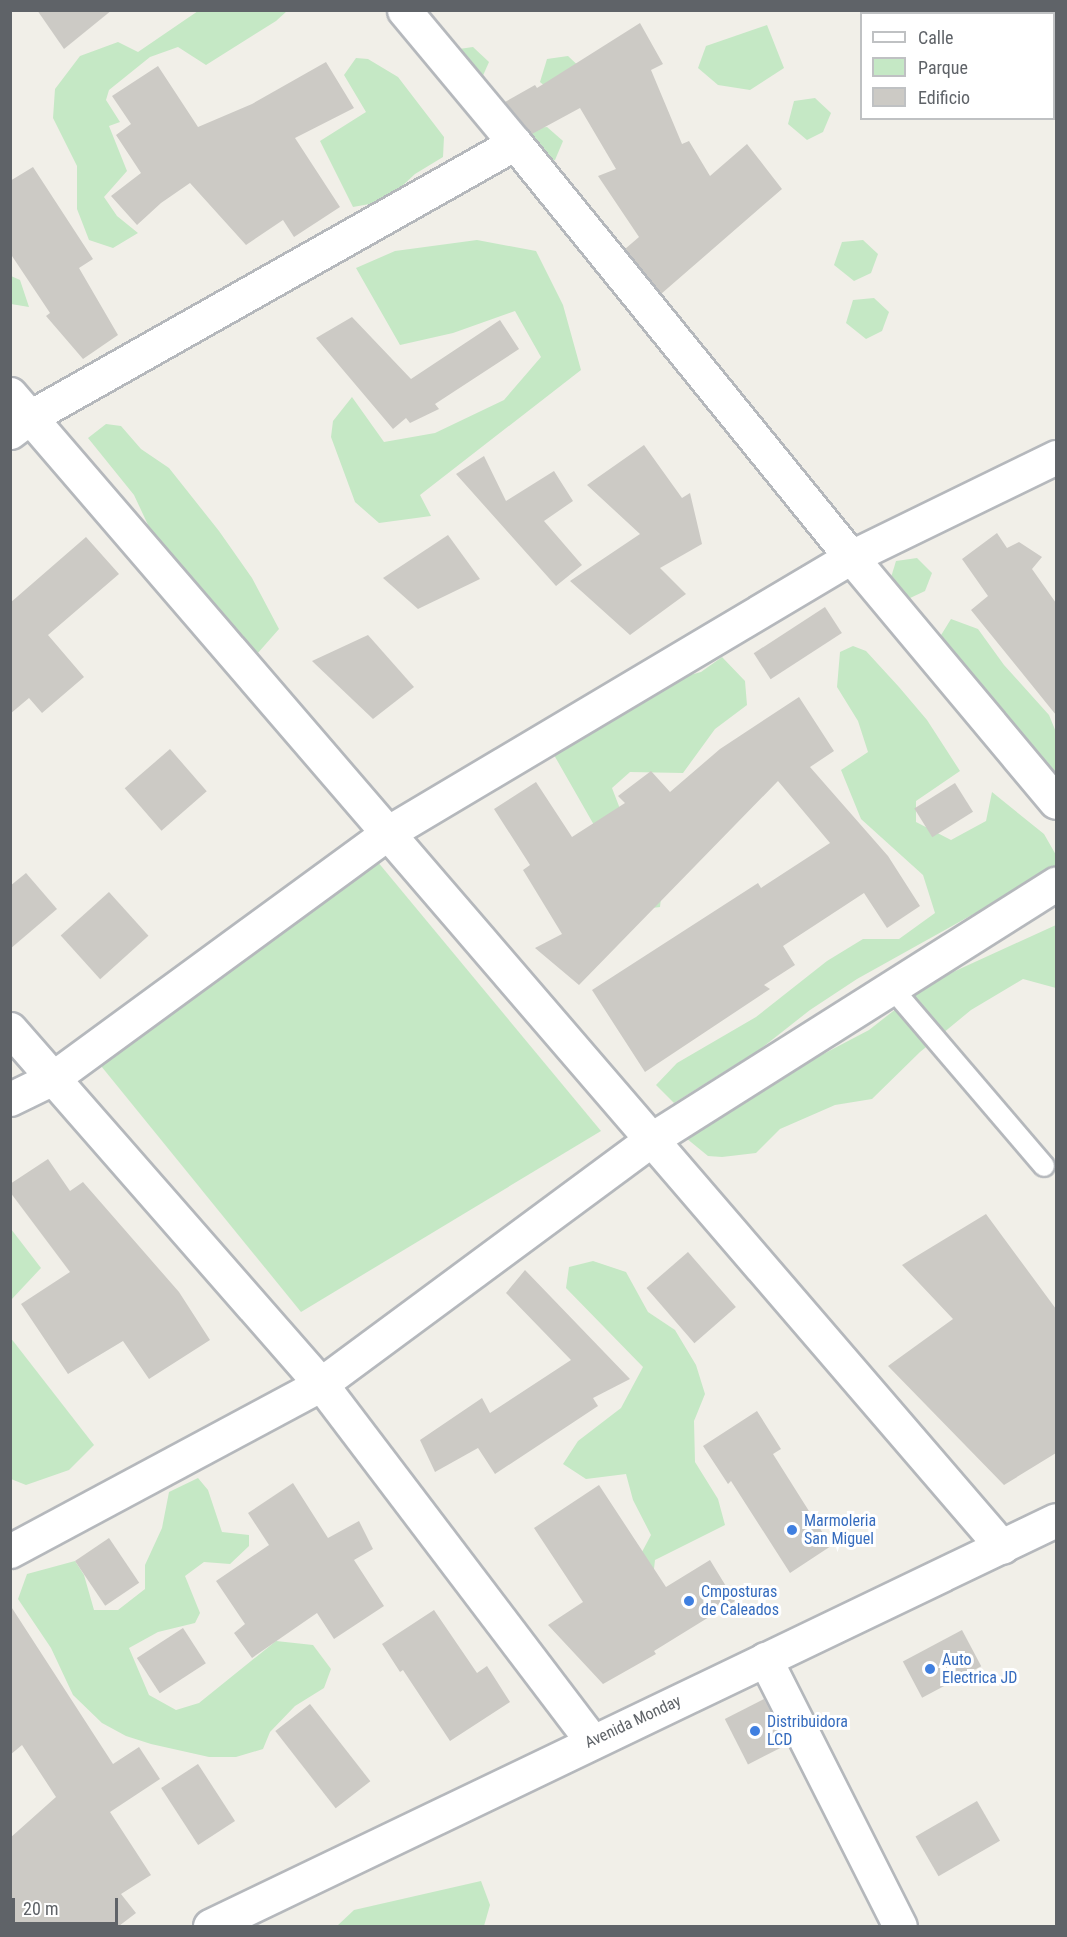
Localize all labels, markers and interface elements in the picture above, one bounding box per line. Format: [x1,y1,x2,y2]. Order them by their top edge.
legend [860,12,1055,120]
text: Calle [918,27,954,48]
text: Parque [918,57,968,78]
text: Edificio [918,87,970,108]
place label: Marmoleria San Miguel [804,1511,876,1549]
marker: Marmoleria San Miguel [785,1523,799,1537]
place label: Cmposturas de Caleados [701,1582,779,1620]
marker: Cmposturas de Caleados [682,1594,696,1608]
place label: Auto Electrica JD [942,1650,1017,1688]
marker: Auto Electrica JD [923,1662,937,1676]
street label: Avenida Monday [582,1691,684,1753]
place label: Distribuidora LCD [767,1712,848,1750]
marker: Distribuidora LCD [748,1724,762,1738]
scale bar [15,1886,122,1924]
text: 20 m [23,1898,58,1919]

